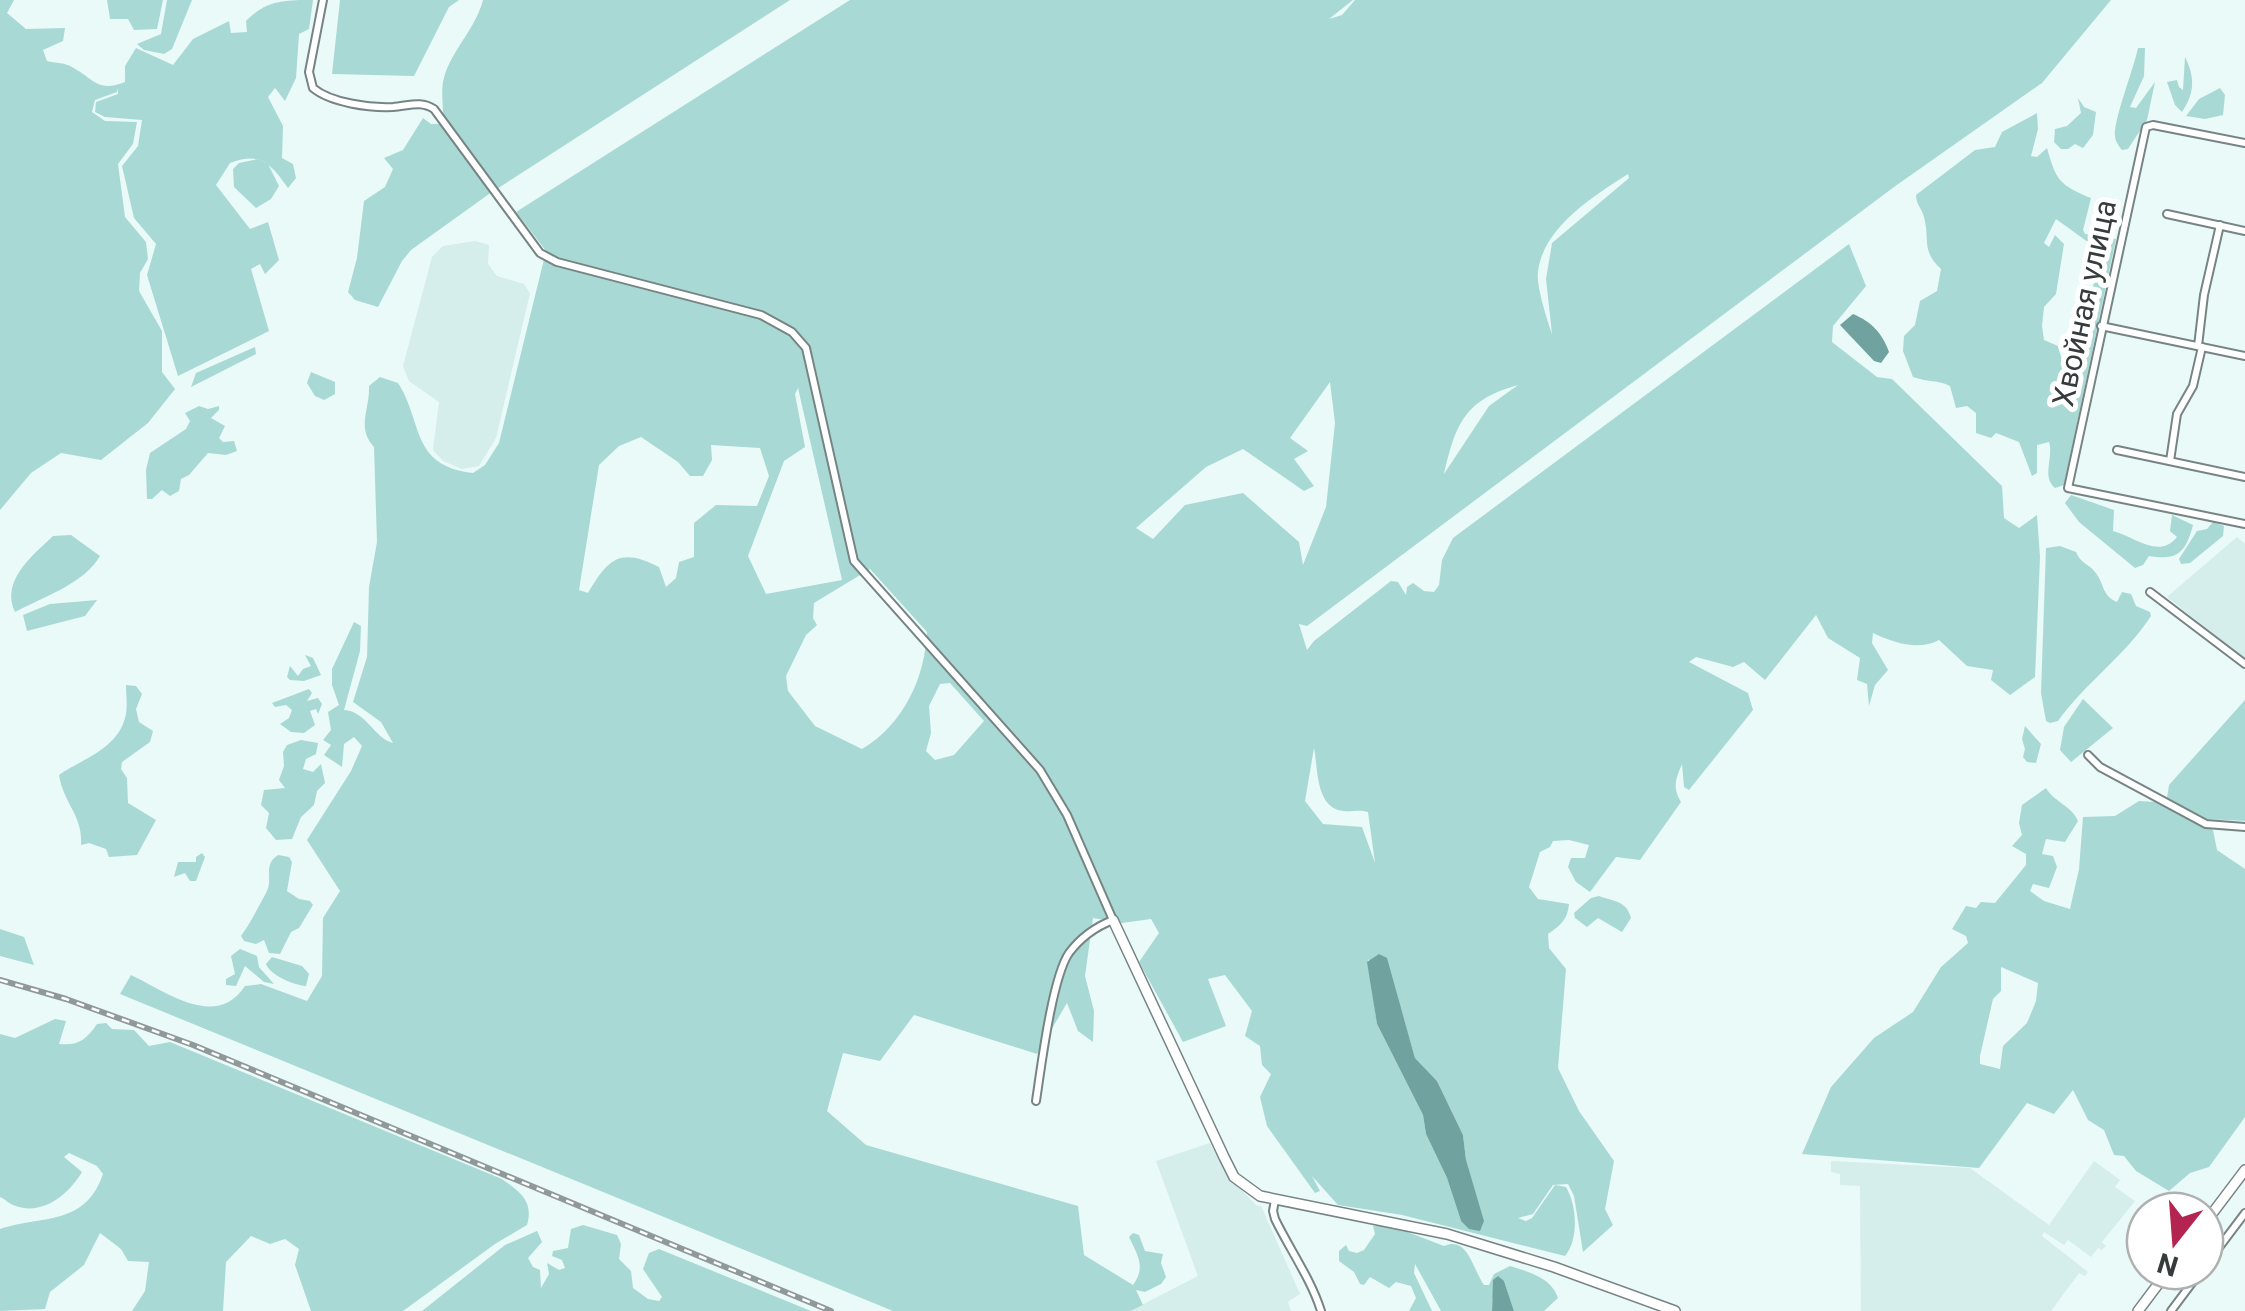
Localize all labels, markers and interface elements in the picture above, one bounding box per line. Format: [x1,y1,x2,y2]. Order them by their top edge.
street label: Хвойная улица [2045,197,2123,409]
north arrow [2125,1191,2225,1291]
text: N [2154,1246,2182,1283]

